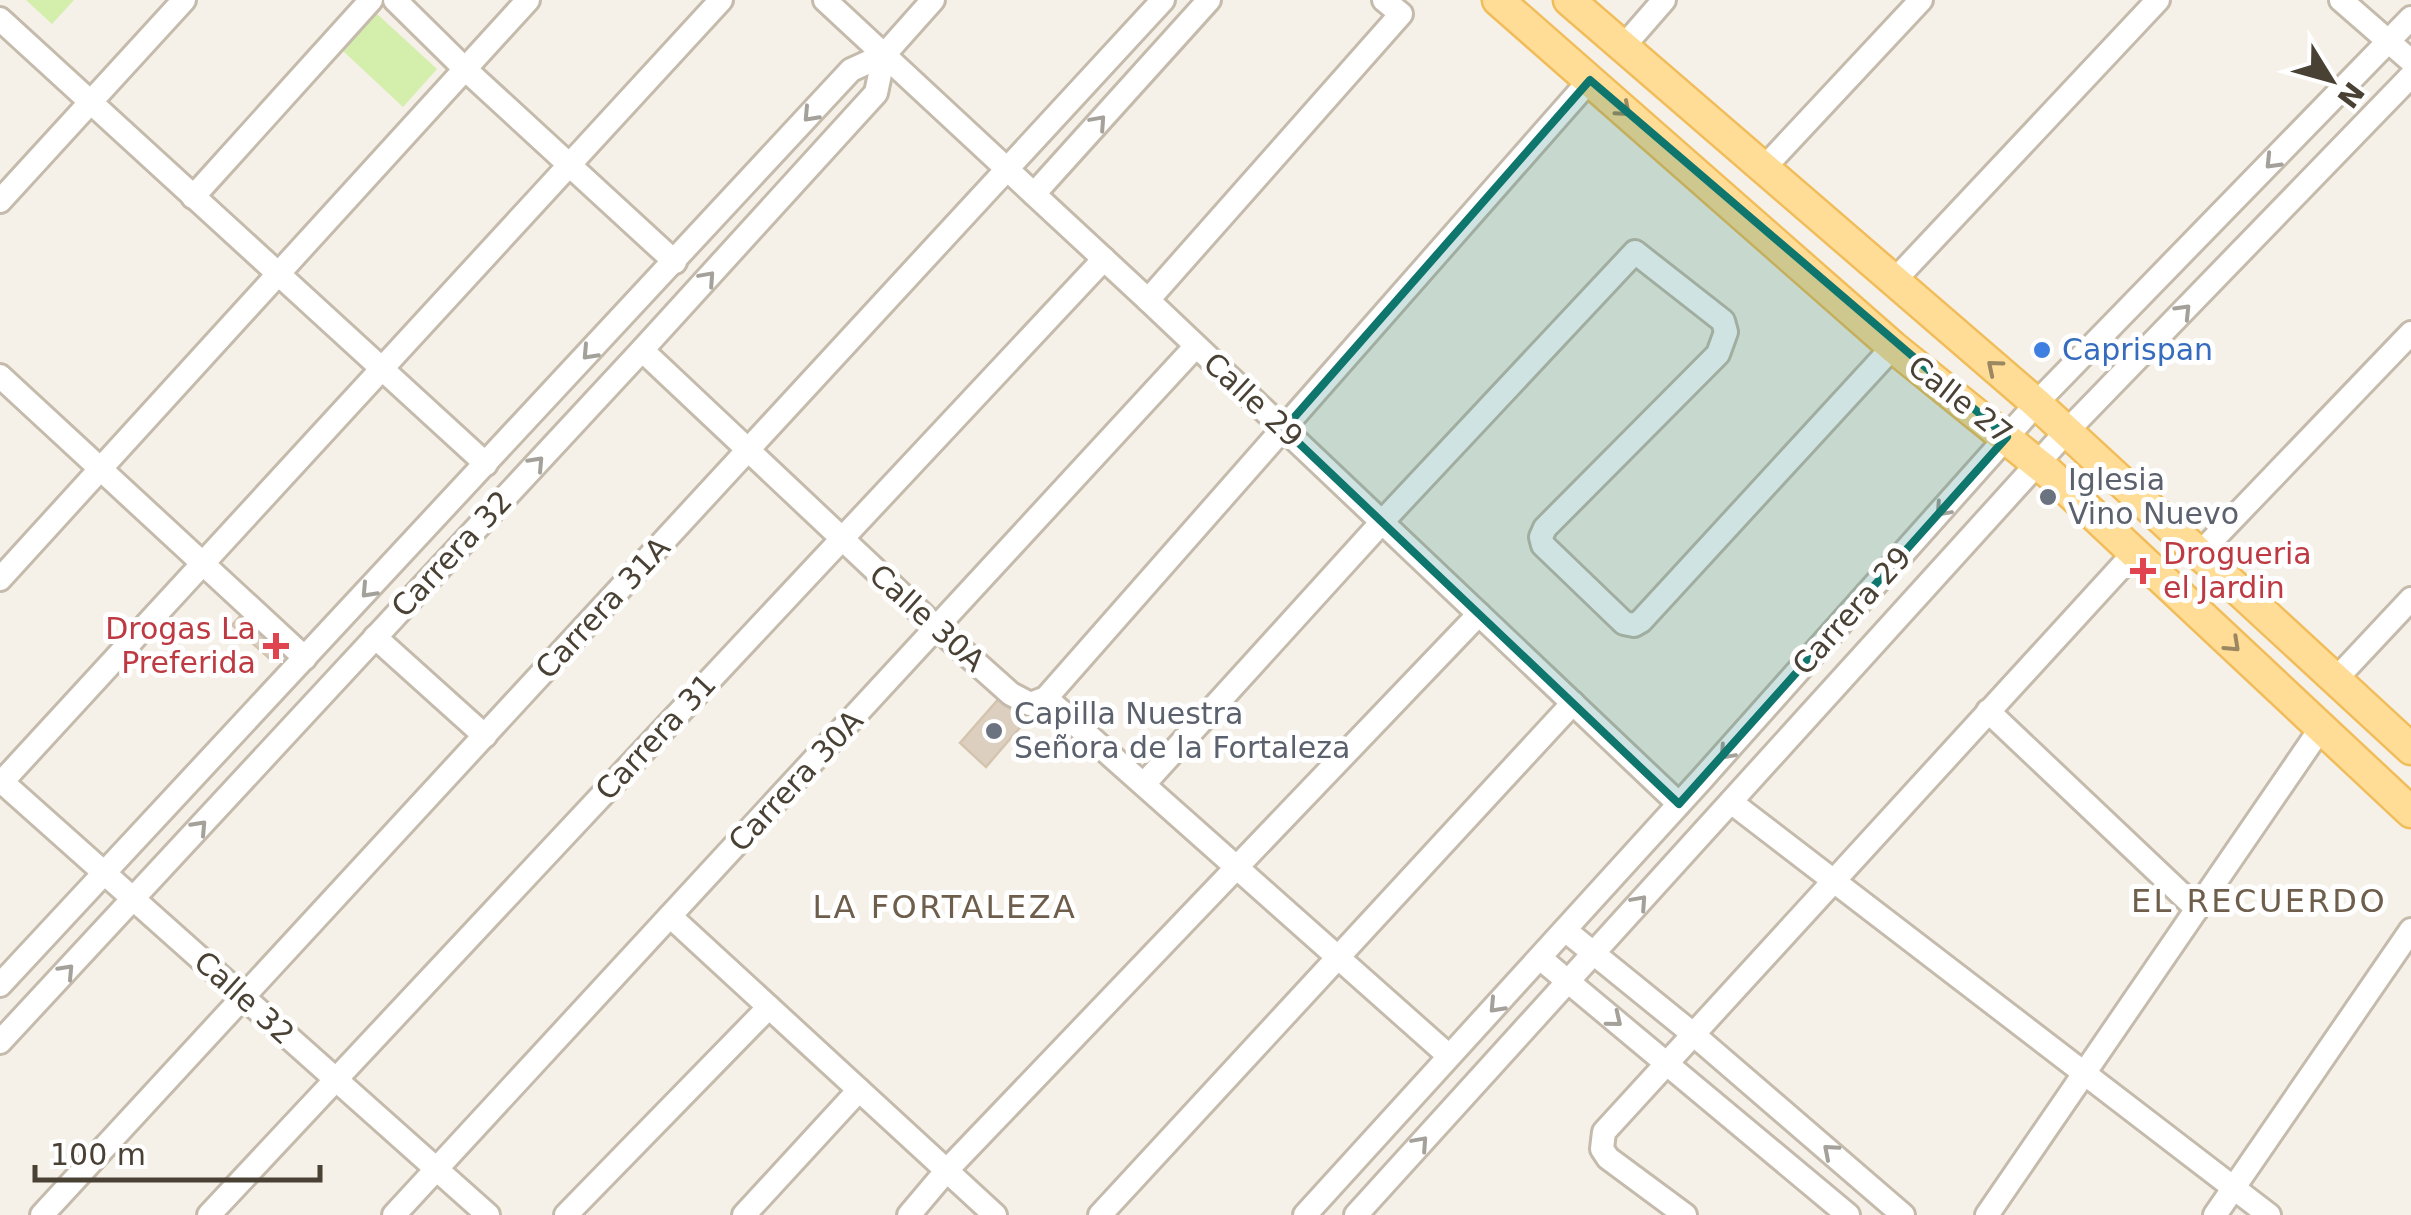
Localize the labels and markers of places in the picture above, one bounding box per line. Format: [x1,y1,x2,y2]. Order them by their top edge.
place label: Caprispan [2062,332,2213,367]
marker: Caprispan [2031,339,2053,361]
place label: Iglesia Vino Nuevo [2068,462,2239,531]
marker: Iglesia Vino Nuevo [2037,486,2059,508]
place label: Drogueria el Jardin [2163,536,2312,605]
marker: Drogueria el Jardin [2132,560,2154,582]
place label: Drogas La Preferida [105,611,256,680]
marker: Drogas La Preferida [265,635,287,657]
place label: Capilla Nuestra Señora de la Fortaleza [1014,696,1350,765]
marker: Capilla Nuestra Señora de la Fortaleza [983,720,1005,742]

